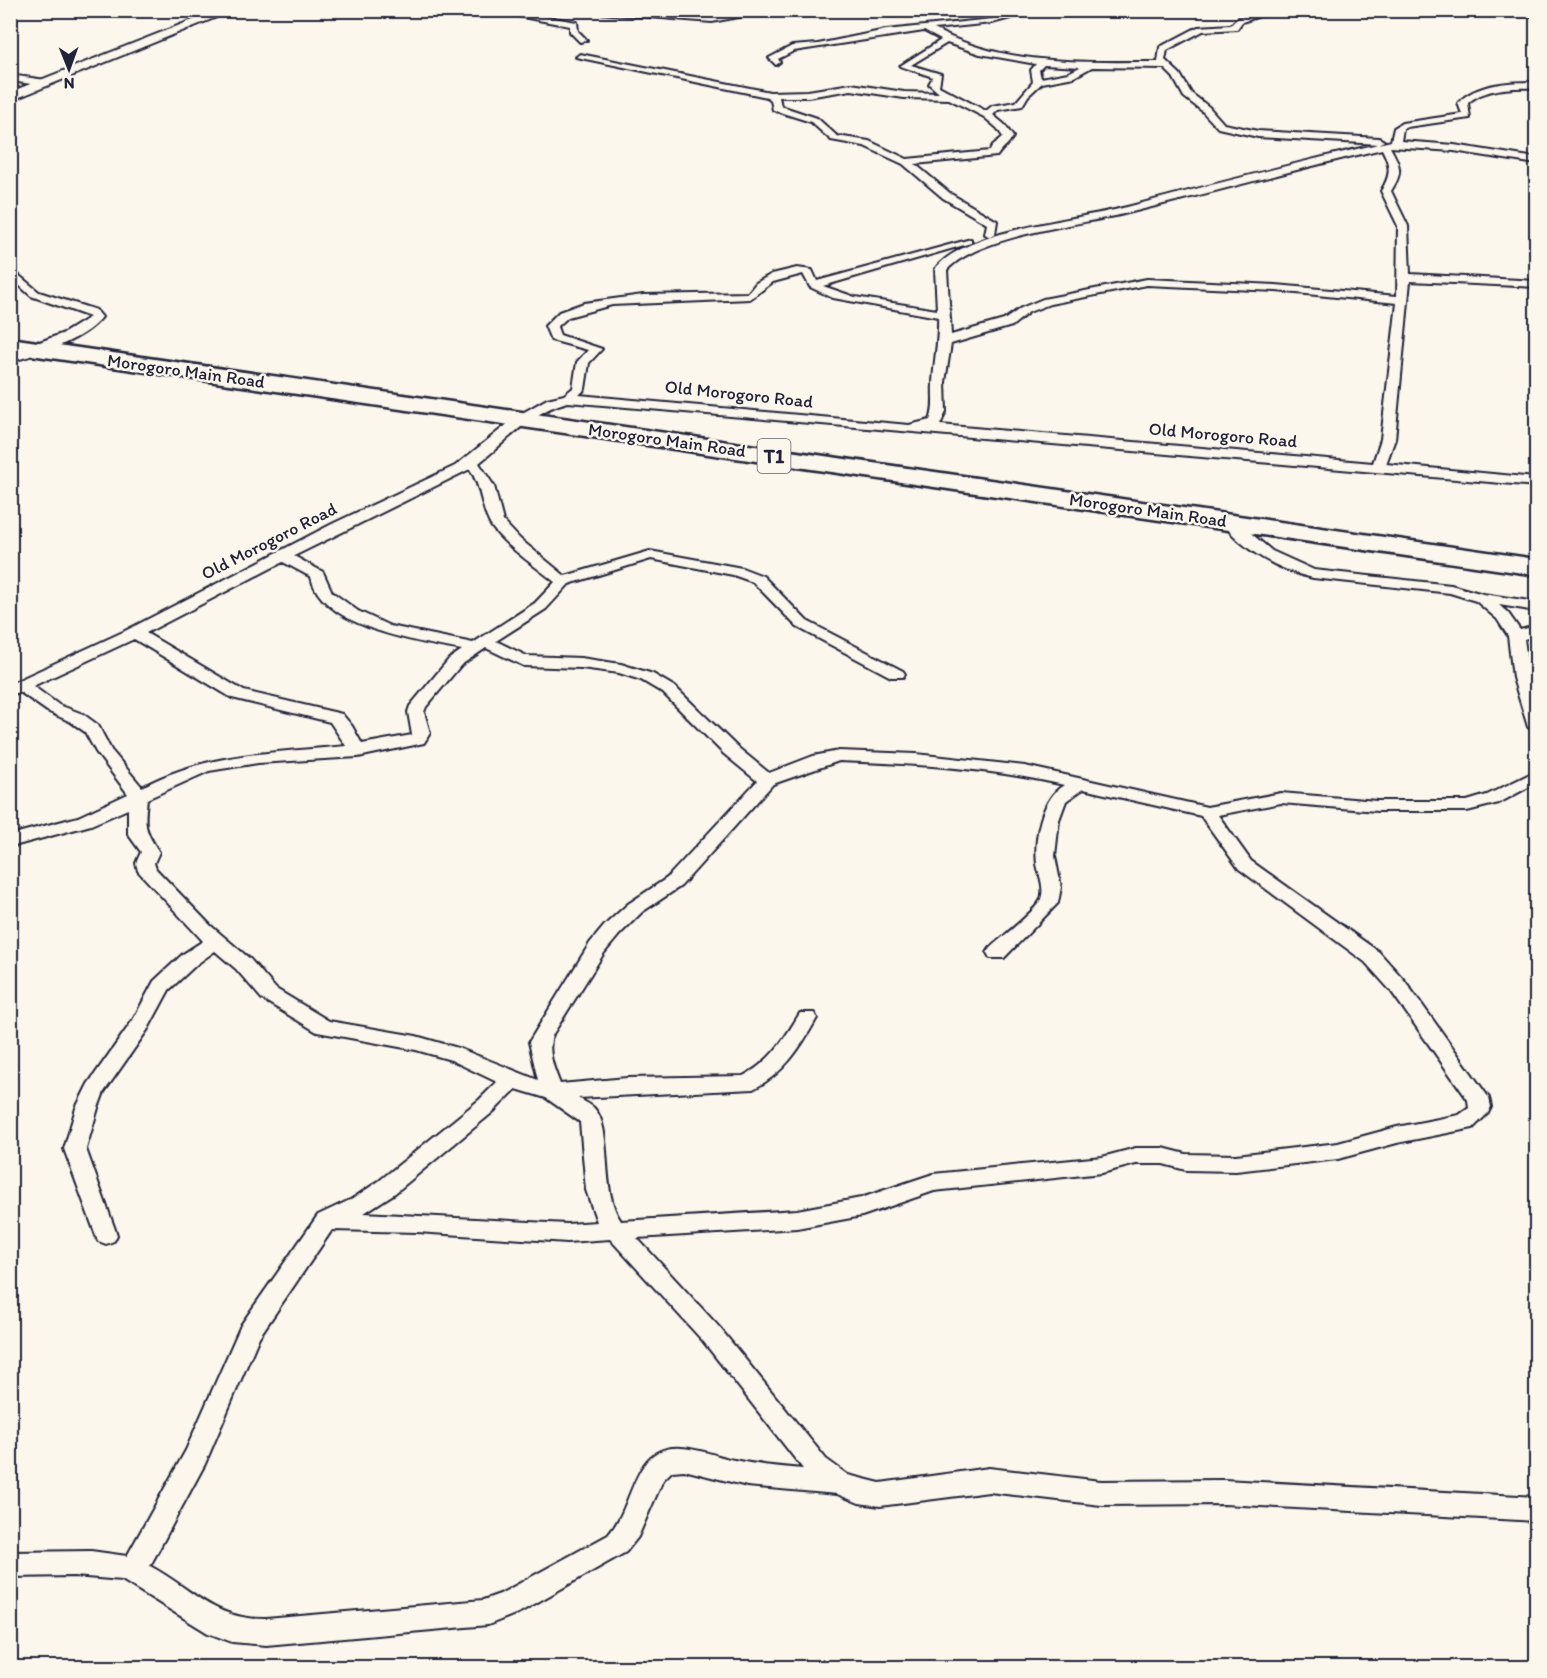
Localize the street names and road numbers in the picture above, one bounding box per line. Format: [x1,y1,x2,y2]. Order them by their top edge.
street label: Morogoro Main Road [106,349,267,393]
street label: Old Morogoro Road [664,375,814,413]
street label: Morogoro Main Road [587,418,748,462]
street label: Old Morogoro Road [1148,418,1298,452]
road number: T1 [758,439,790,473]
street label: Morogoro Main Road [1068,488,1229,532]
street label: Old Morogoro Road [198,497,341,585]

